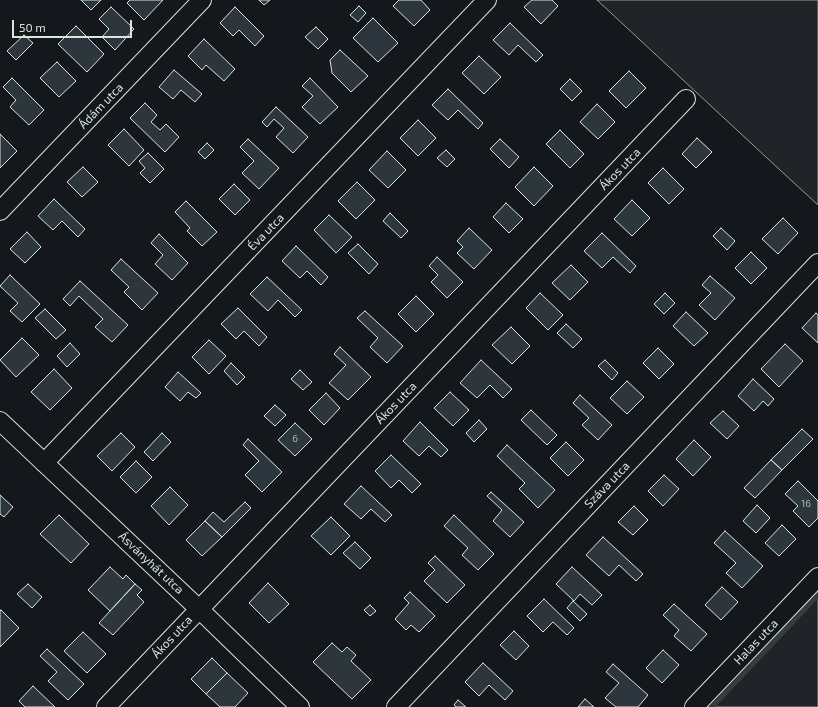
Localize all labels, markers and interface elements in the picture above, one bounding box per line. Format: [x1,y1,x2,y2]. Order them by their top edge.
scale bar [14,12,134,38]
text: 50 m [19,20,46,34]
street label: Ádám utca [76,80,126,132]
street label: Ákos utca [596,145,644,193]
street label: Éva utca [245,210,287,254]
street label: Ákos utca [372,379,420,427]
house number: 6 [292,433,298,445]
street label: Száva utca [581,459,633,511]
house number: 16 [801,498,811,510]
street label: Ásványhát utca [115,529,187,597]
street label: Ákos utca [149,613,195,661]
street label: Halas utca [731,616,781,668]

